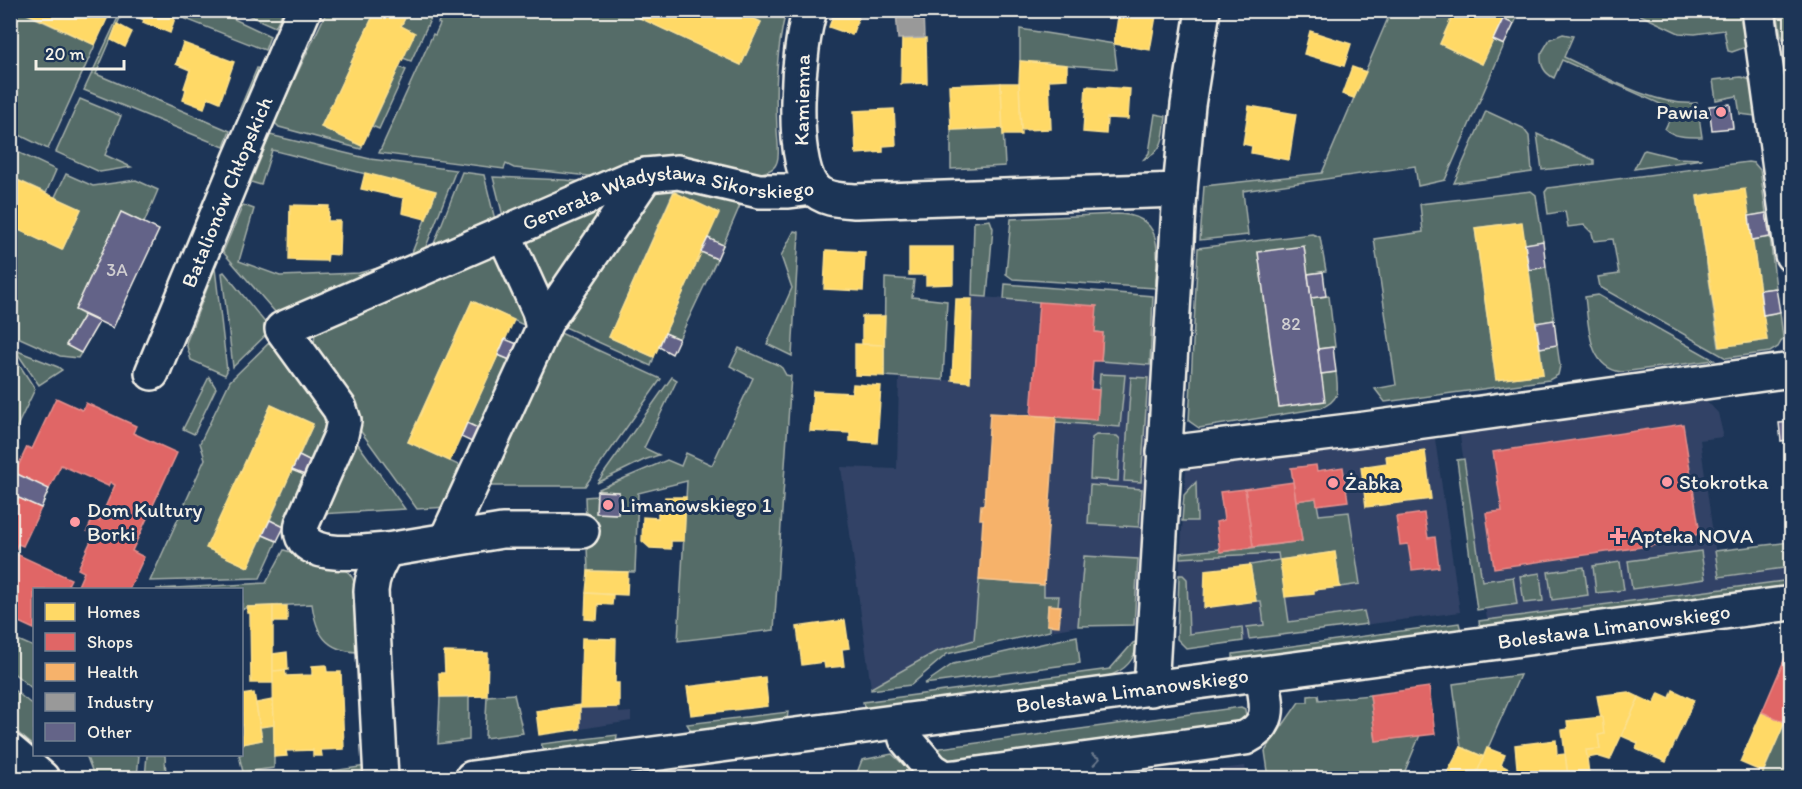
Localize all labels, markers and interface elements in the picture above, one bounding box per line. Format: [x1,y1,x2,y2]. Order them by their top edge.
scale bar [36,33,124,71]
text: 20 m [45,43,85,65]
street label: Kamienna [788,54,815,146]
street label: Batalionów Chłopskich [175,91,278,291]
place label: Pawia [1656,99,1709,124]
marker: Pawia [1714,105,1728,119]
street label: Generała Władysława Sikorskiego [518,159,815,236]
house number: 3A [106,259,128,281]
house number: 82 [1281,313,1301,335]
place label: Stokrotka [1679,469,1769,494]
place label: Żabka [1345,470,1400,495]
marker: Stokrotka [1660,475,1674,489]
marker: Żabka [1326,476,1340,490]
place label: Limanowskiego 1 [620,492,772,517]
place label: Dom Kultury Borki [87,497,203,546]
marker: Limanowskiego 1 [601,498,615,512]
marker: Dom Kultury Borki [68,515,82,529]
place label: Apteka NOVA [1630,523,1754,548]
marker: Apteka NOVA [1611,529,1625,543]
legend [33,588,243,756]
street label: Bolesława Limanowskiego [1496,598,1732,654]
text: Homes [87,601,140,623]
text: Shops [87,631,133,653]
text: Health [87,661,139,683]
street label: Bolesława Limanowskiego [1014,662,1250,718]
text: Industry [87,691,154,713]
text: Other [87,721,133,743]
one-way arrow [1092,753,1101,765]

